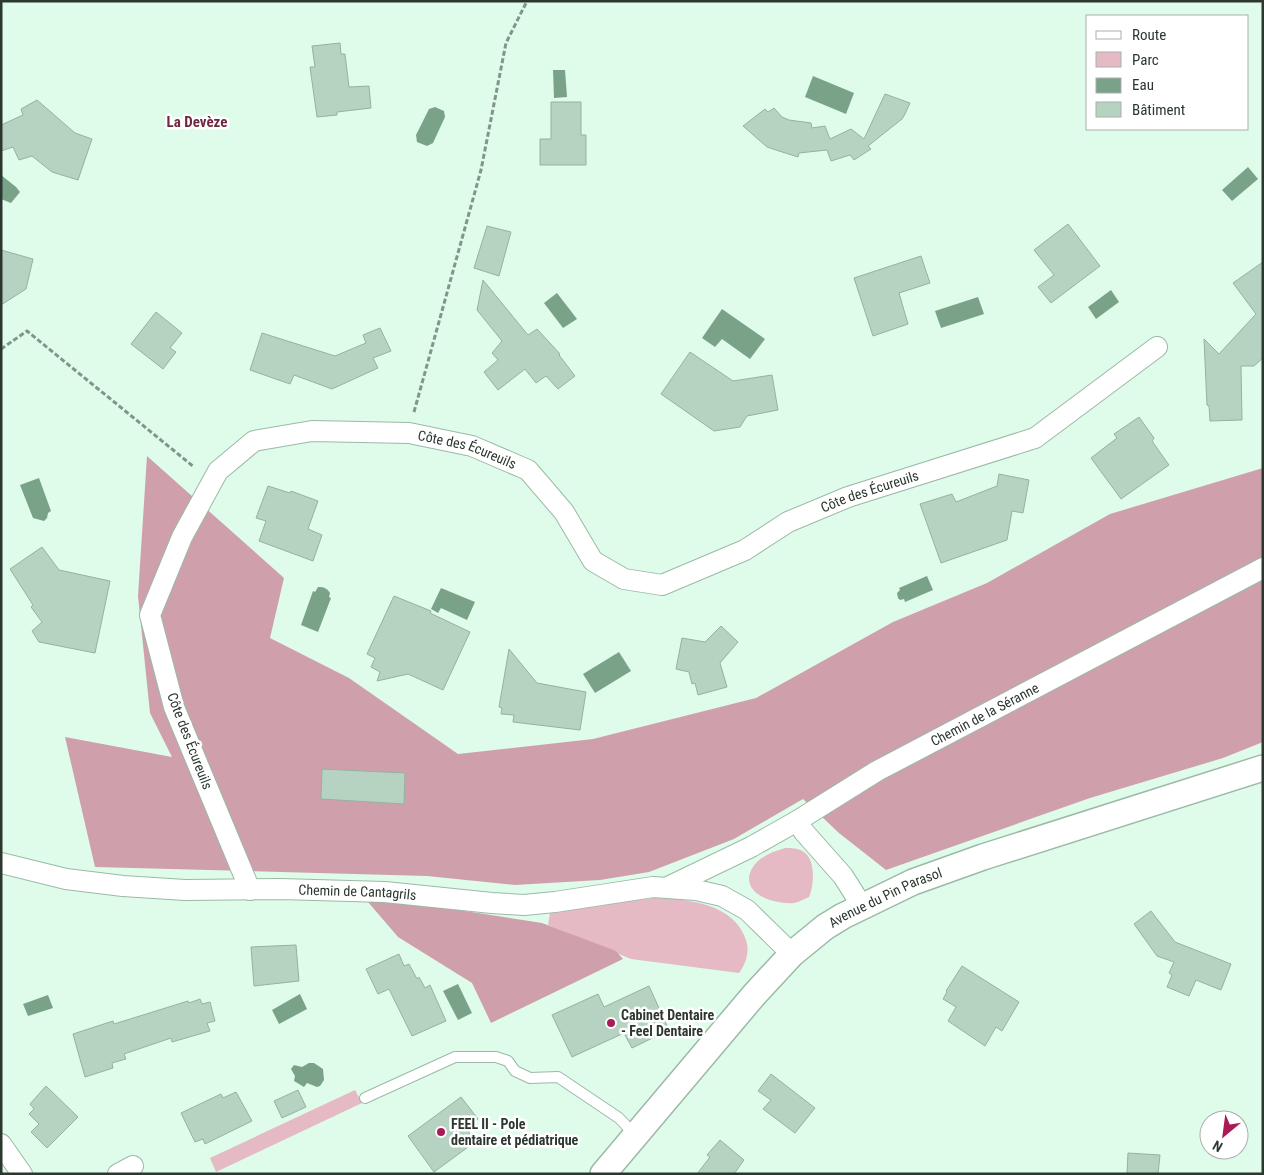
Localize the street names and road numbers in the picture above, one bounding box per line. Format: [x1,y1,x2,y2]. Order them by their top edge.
street label: Côte des Écureuils [417,427,519,472]
street label: Côte des Écureuils [818,467,921,515]
street label: Chemin de la Séranne [928,679,1042,749]
street label: Côte des Écureuils [164,690,217,792]
street label: Avenue du Pin Parasol [826,864,944,931]
street label: Chemin de Cantagrils [298,882,417,903]

